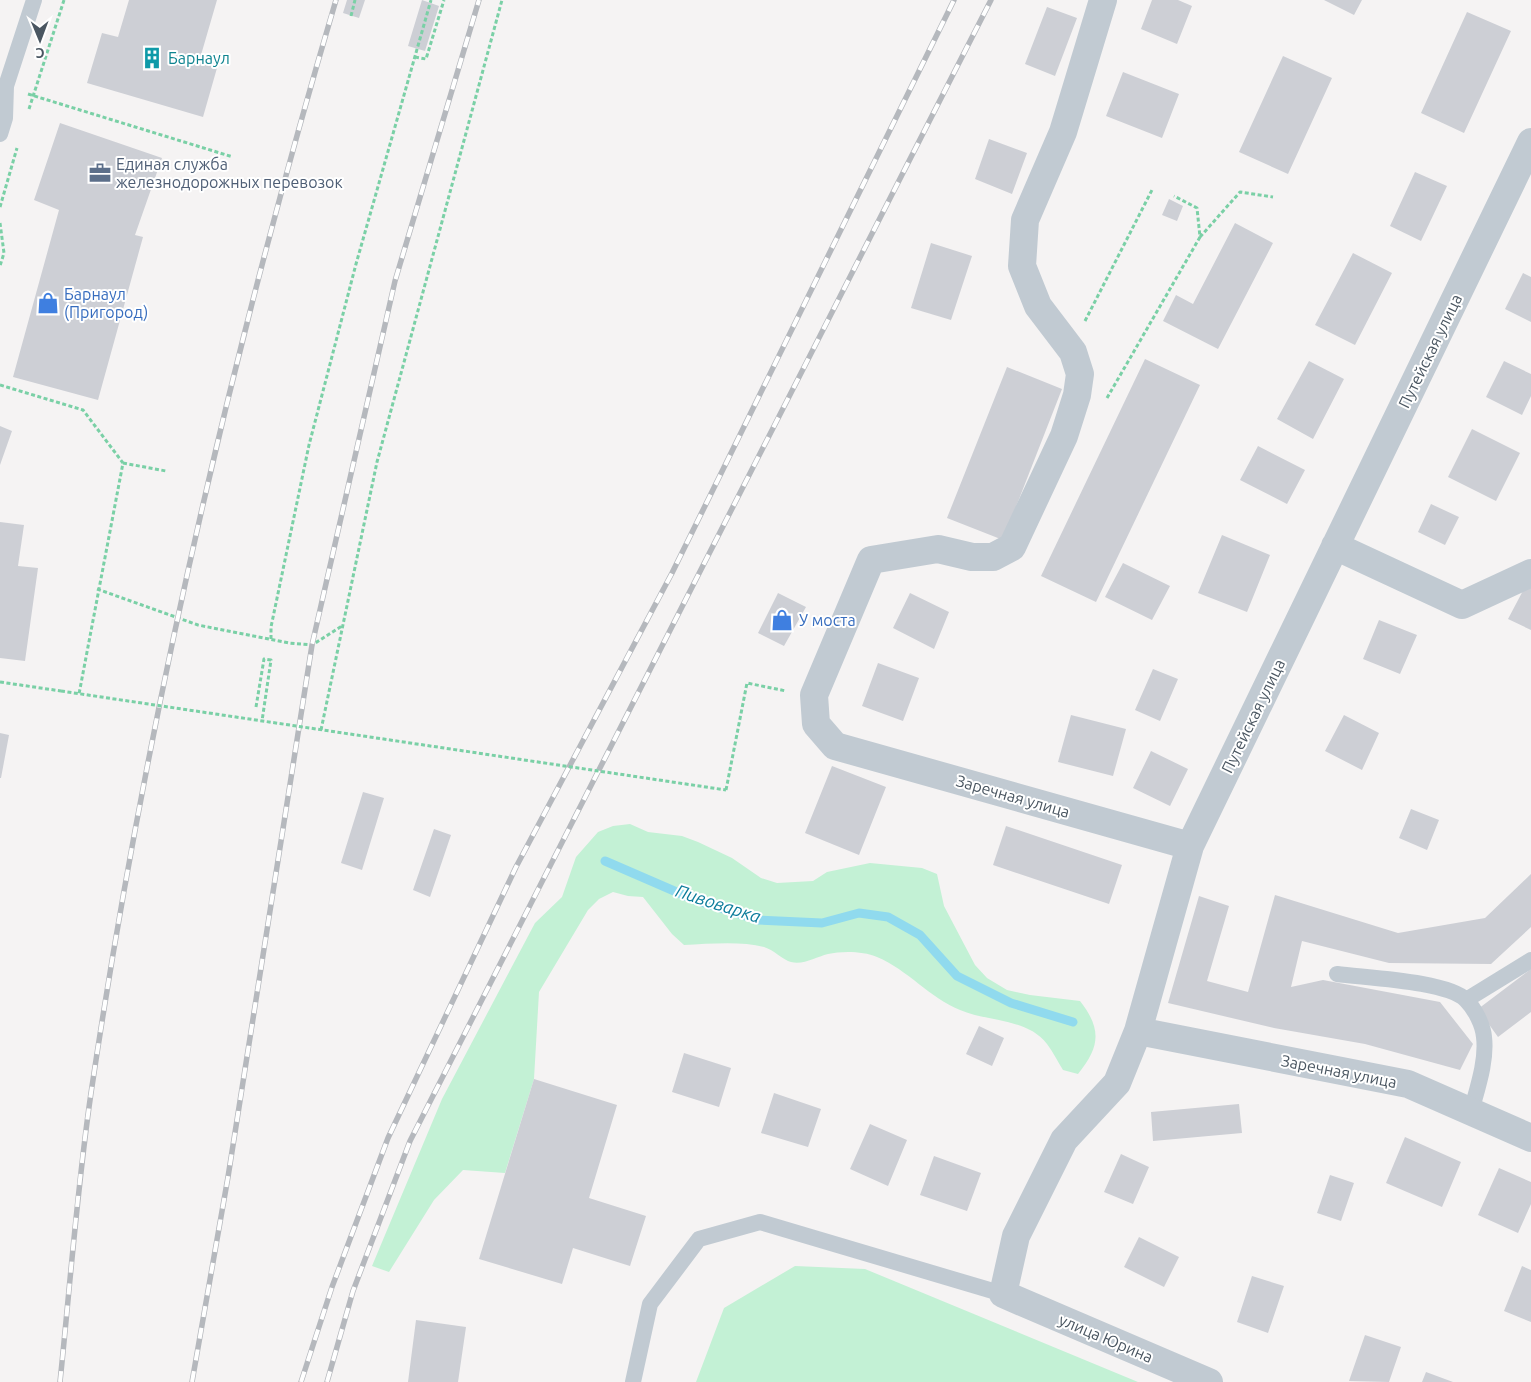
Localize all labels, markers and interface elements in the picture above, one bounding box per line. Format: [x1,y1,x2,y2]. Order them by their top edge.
north arrow [15,15,65,65]
text: С [36,45,45,61]
building icon: Барнаул [139,45,165,71]
place label: Барнаул [168,49,230,67]
place label: Единая служба железнодорожных перевозок [116,155,343,191]
office icon: Единая служба железнодорожных перевозок [87,160,113,186]
place label: Барнаул (Пригород) [64,285,148,322]
shop icon: Барнаул (Пригород) [35,290,61,316]
street label: Путейская улица [1395,291,1465,411]
shop icon: У моста [769,607,795,633]
place label: У моста [799,611,856,629]
street label: Путейская улица [1218,656,1288,776]
street label: Заречная улица [954,771,1072,821]
water label: Пивоварка [673,880,764,926]
street label: Заречная улица [1280,1051,1398,1091]
street label: улица Юрина [1056,1310,1156,1366]

